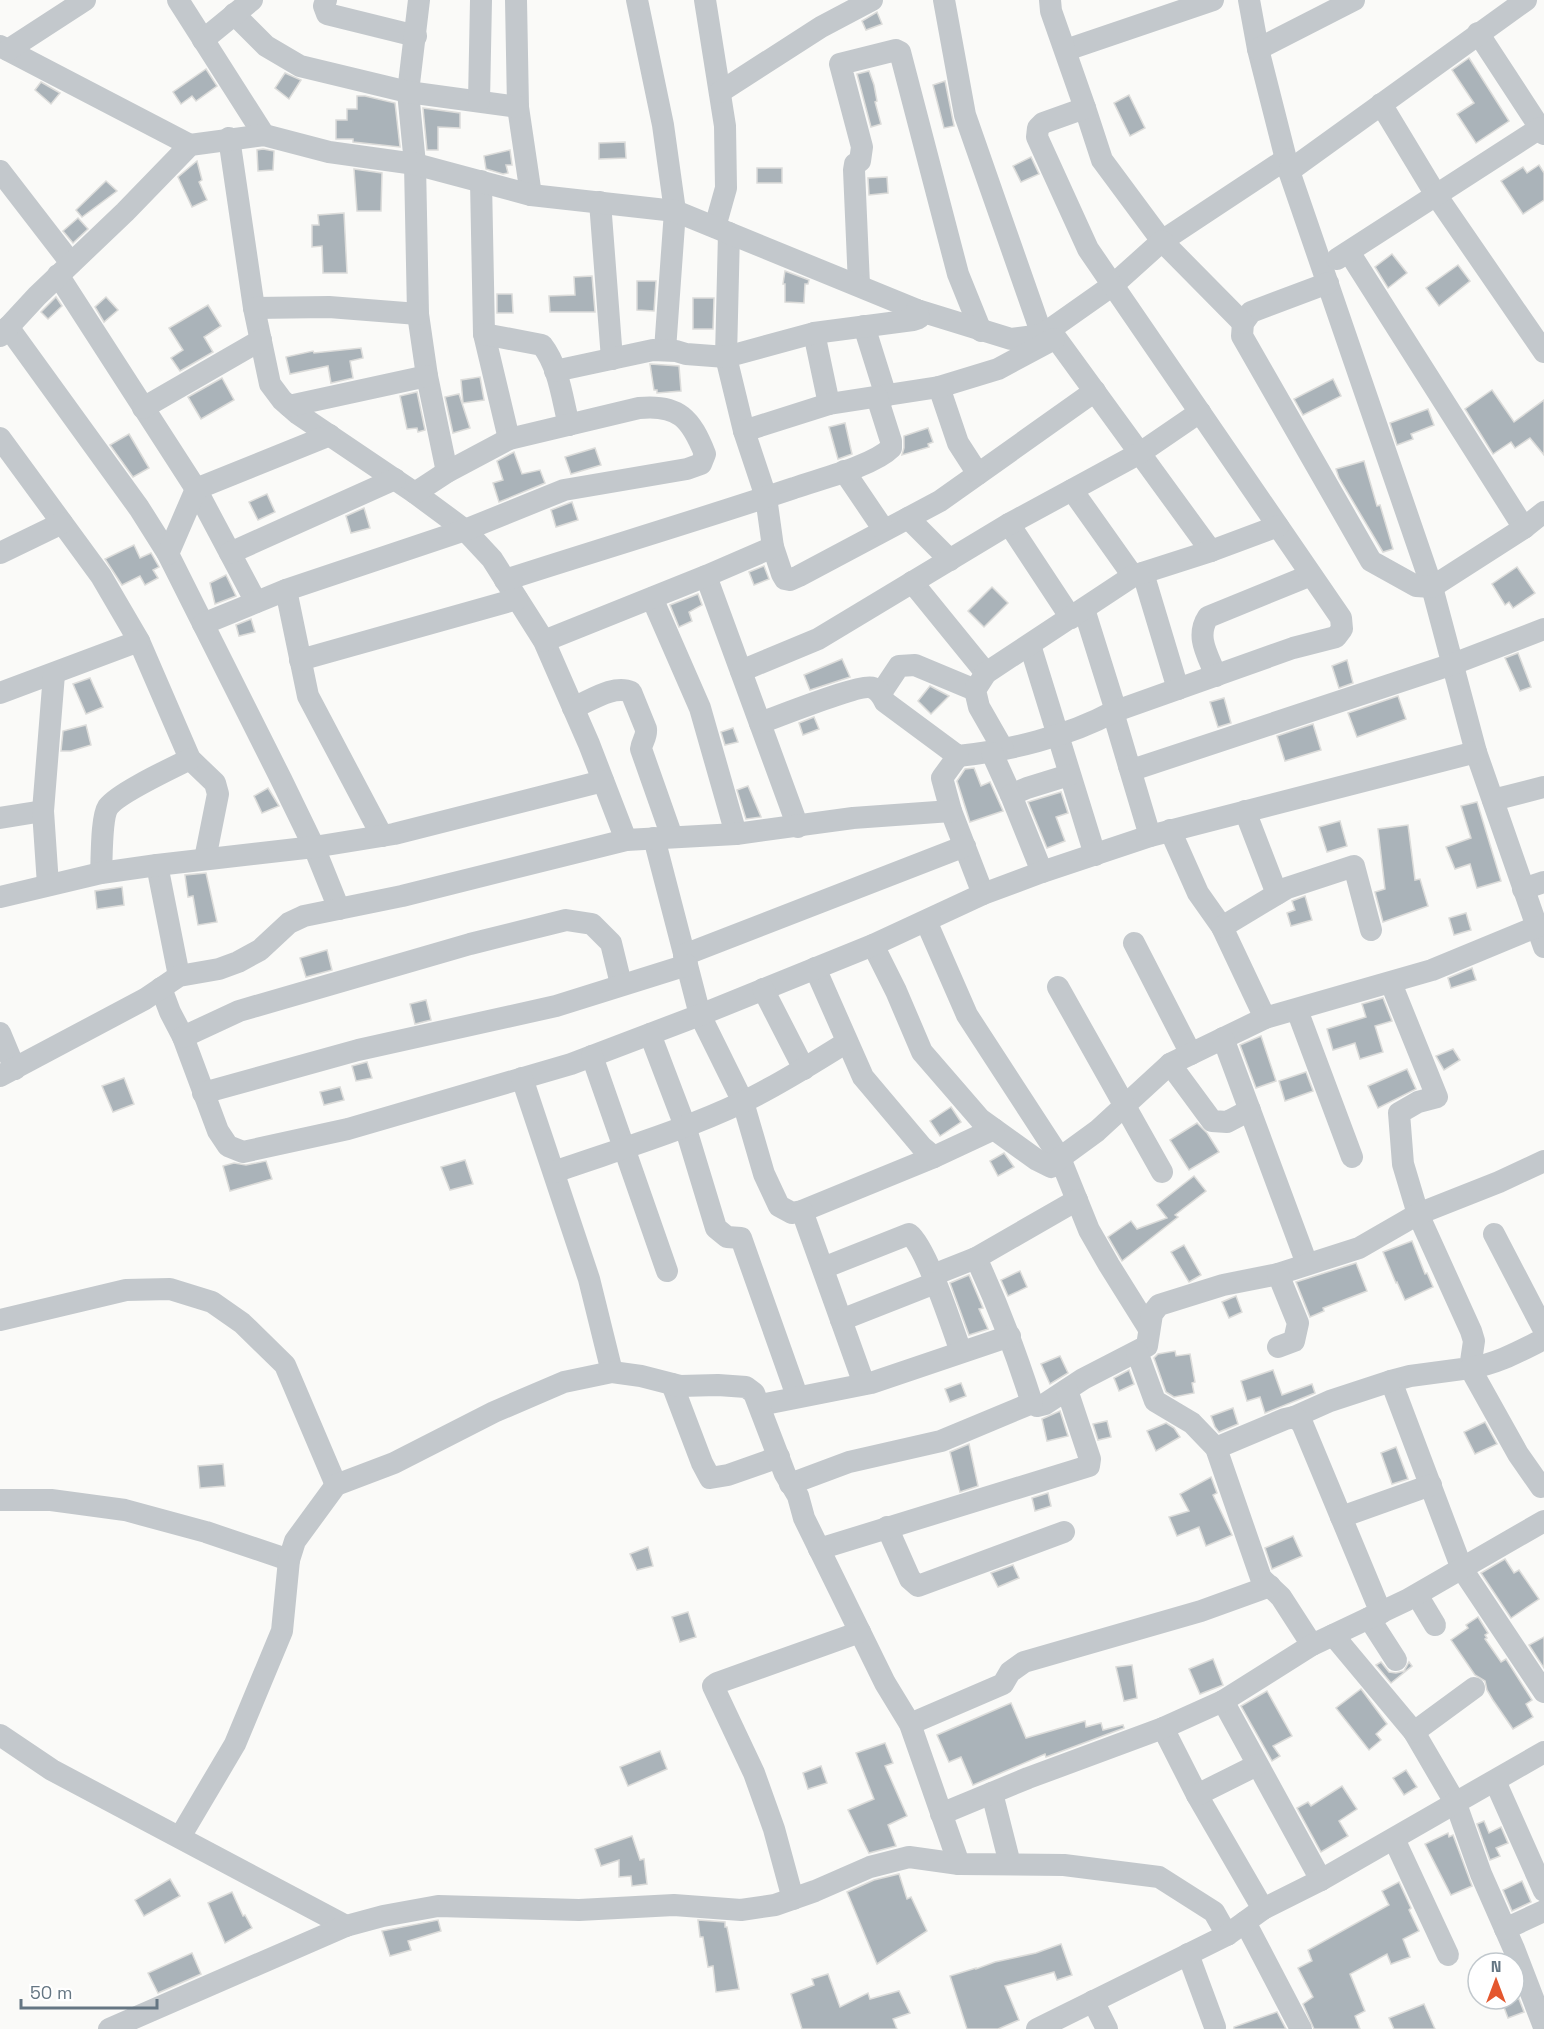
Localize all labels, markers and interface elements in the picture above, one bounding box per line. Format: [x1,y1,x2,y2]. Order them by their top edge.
north arrow [1466,1951,1526,2011]
text: N [1491,1956,1501,1977]
scale bar [21,1972,158,2010]
text: 50 m [30,1981,72,2004]

